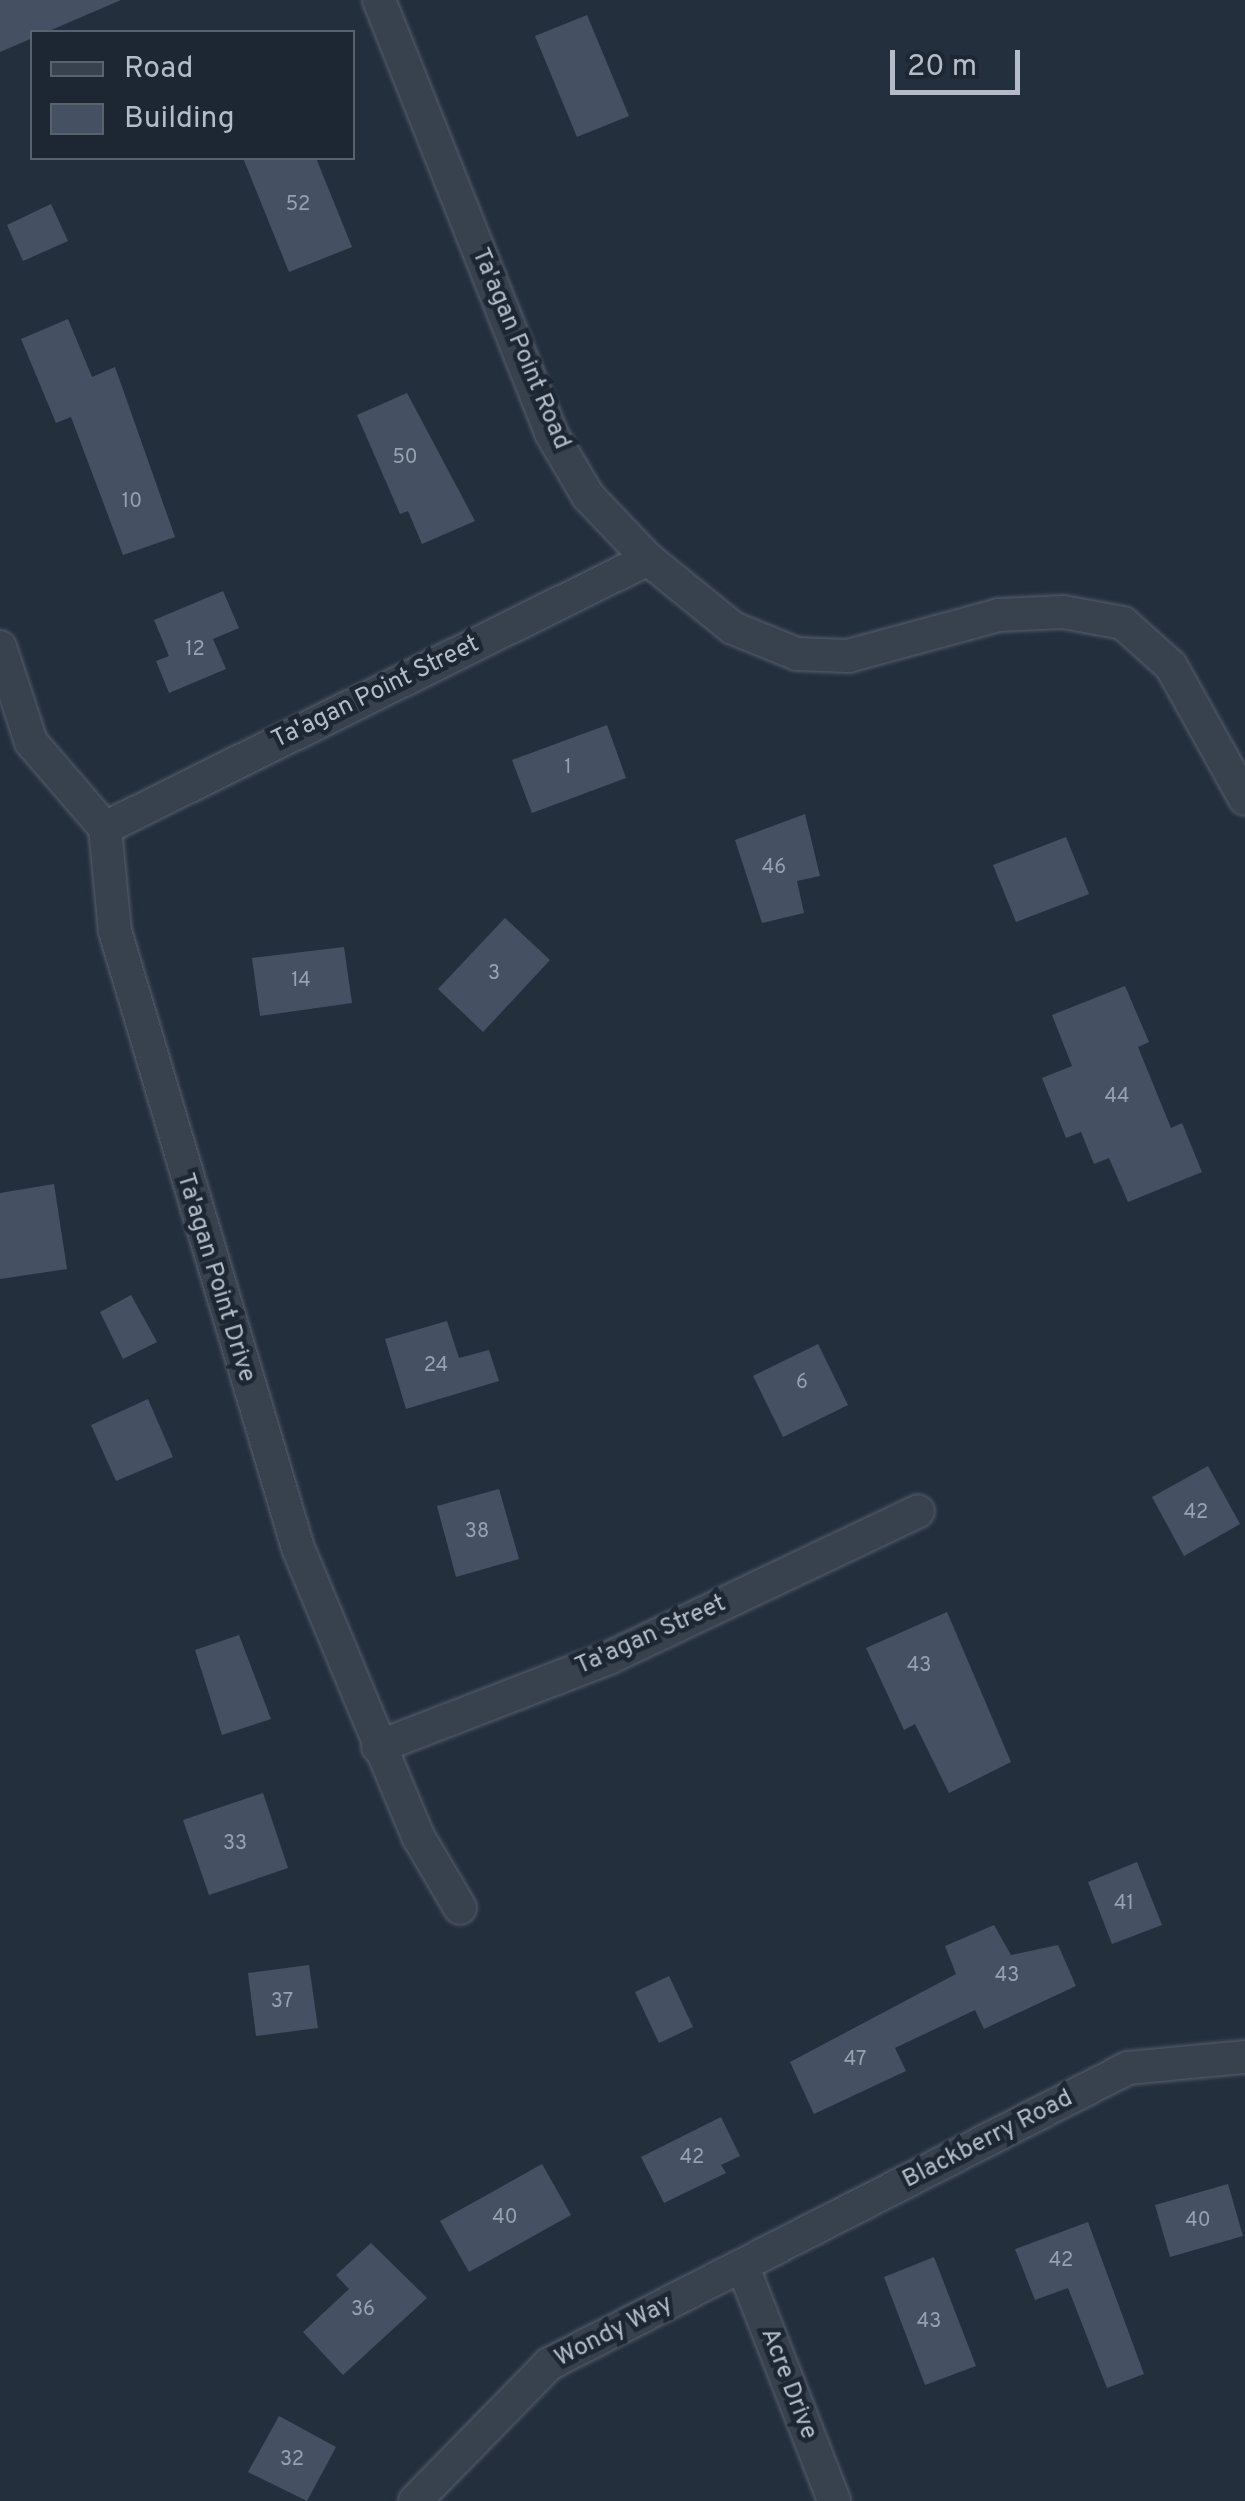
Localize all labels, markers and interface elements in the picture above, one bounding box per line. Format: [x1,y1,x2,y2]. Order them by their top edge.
legend [30,30,355,160]
scale bar [895,30,1025,92]
text: 20 m [907,49,977,86]
text: Road [124,51,193,88]
text: Building [124,101,235,138]
house number: 52 [286,193,310,217]
street label: Ta'agan Point Road [464,244,576,454]
house number: 50 [392,446,418,470]
house number: 10 [122,490,142,514]
street label: Ta'agan Point Street [268,630,484,756]
house number: 12 [185,638,205,662]
house number: 1 [564,756,572,780]
house number: 46 [762,856,786,880]
house number: 3 [488,962,500,986]
house number: 14 [291,969,311,993]
house number: 44 [1105,1085,1129,1109]
street label: Ta'agan Point Drive [169,1170,261,1386]
house number: 24 [424,1354,448,1378]
house number: 6 [796,1371,808,1395]
house number: 42 [1184,1501,1208,1525]
house number: 38 [465,1520,489,1544]
street label: Ta'agan Street [571,1589,731,1683]
house number: 43 [907,1654,931,1678]
house number: 33 [223,1832,247,1856]
house number: 41 [1114,1892,1134,1916]
house number: 43 [995,1964,1019,1988]
house number: 37 [271,1990,293,2014]
house number: 47 [844,2048,866,2072]
street label: Blackberry Road [898,2084,1078,2196]
house number: 42 [680,2146,704,2170]
house number: 40 [492,2206,518,2230]
house number: 40 [1185,2209,1211,2233]
house number: 42 [1049,2249,1073,2273]
street label: Wondy Way [550,2289,678,2375]
house number: 36 [351,2298,375,2322]
house number: 43 [917,2310,941,2334]
street label: Acre Drive [753,2324,823,2444]
house number: 32 [280,2448,304,2472]

